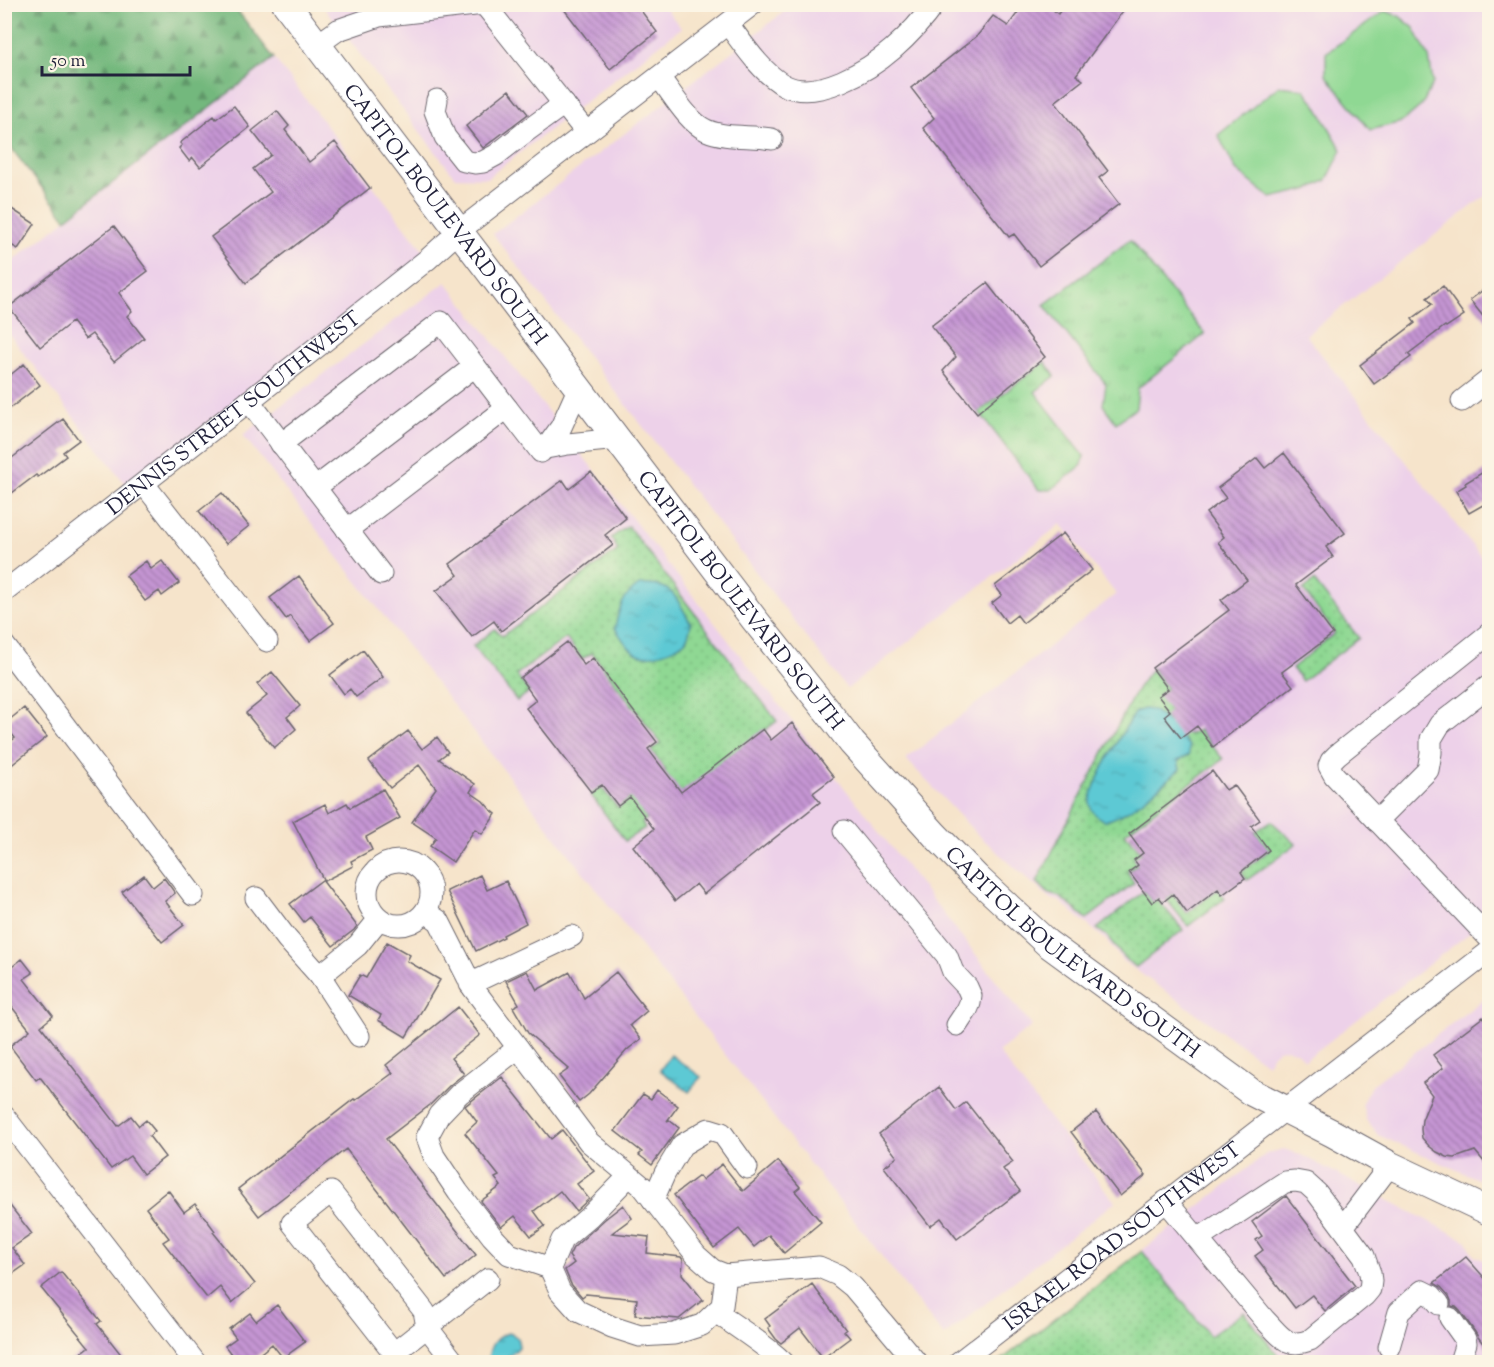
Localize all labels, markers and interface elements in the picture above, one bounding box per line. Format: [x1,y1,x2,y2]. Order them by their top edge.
scale bar [42,39,190,77]
text: 50 m [50,49,86,75]
street label: CAPITOL BOULEVARD SOUTH [335,78,554,353]
street label: DENNIS STREET SOUTHWEST [101,305,368,524]
street label: CAPITOL BOULEVARD SOUTH [629,465,850,738]
street label: CAPITOL BOULEVARD SOUTH [937,841,1205,1067]
street label: ISRAEL ROAD SOUTHWEST [998,1136,1248,1339]

